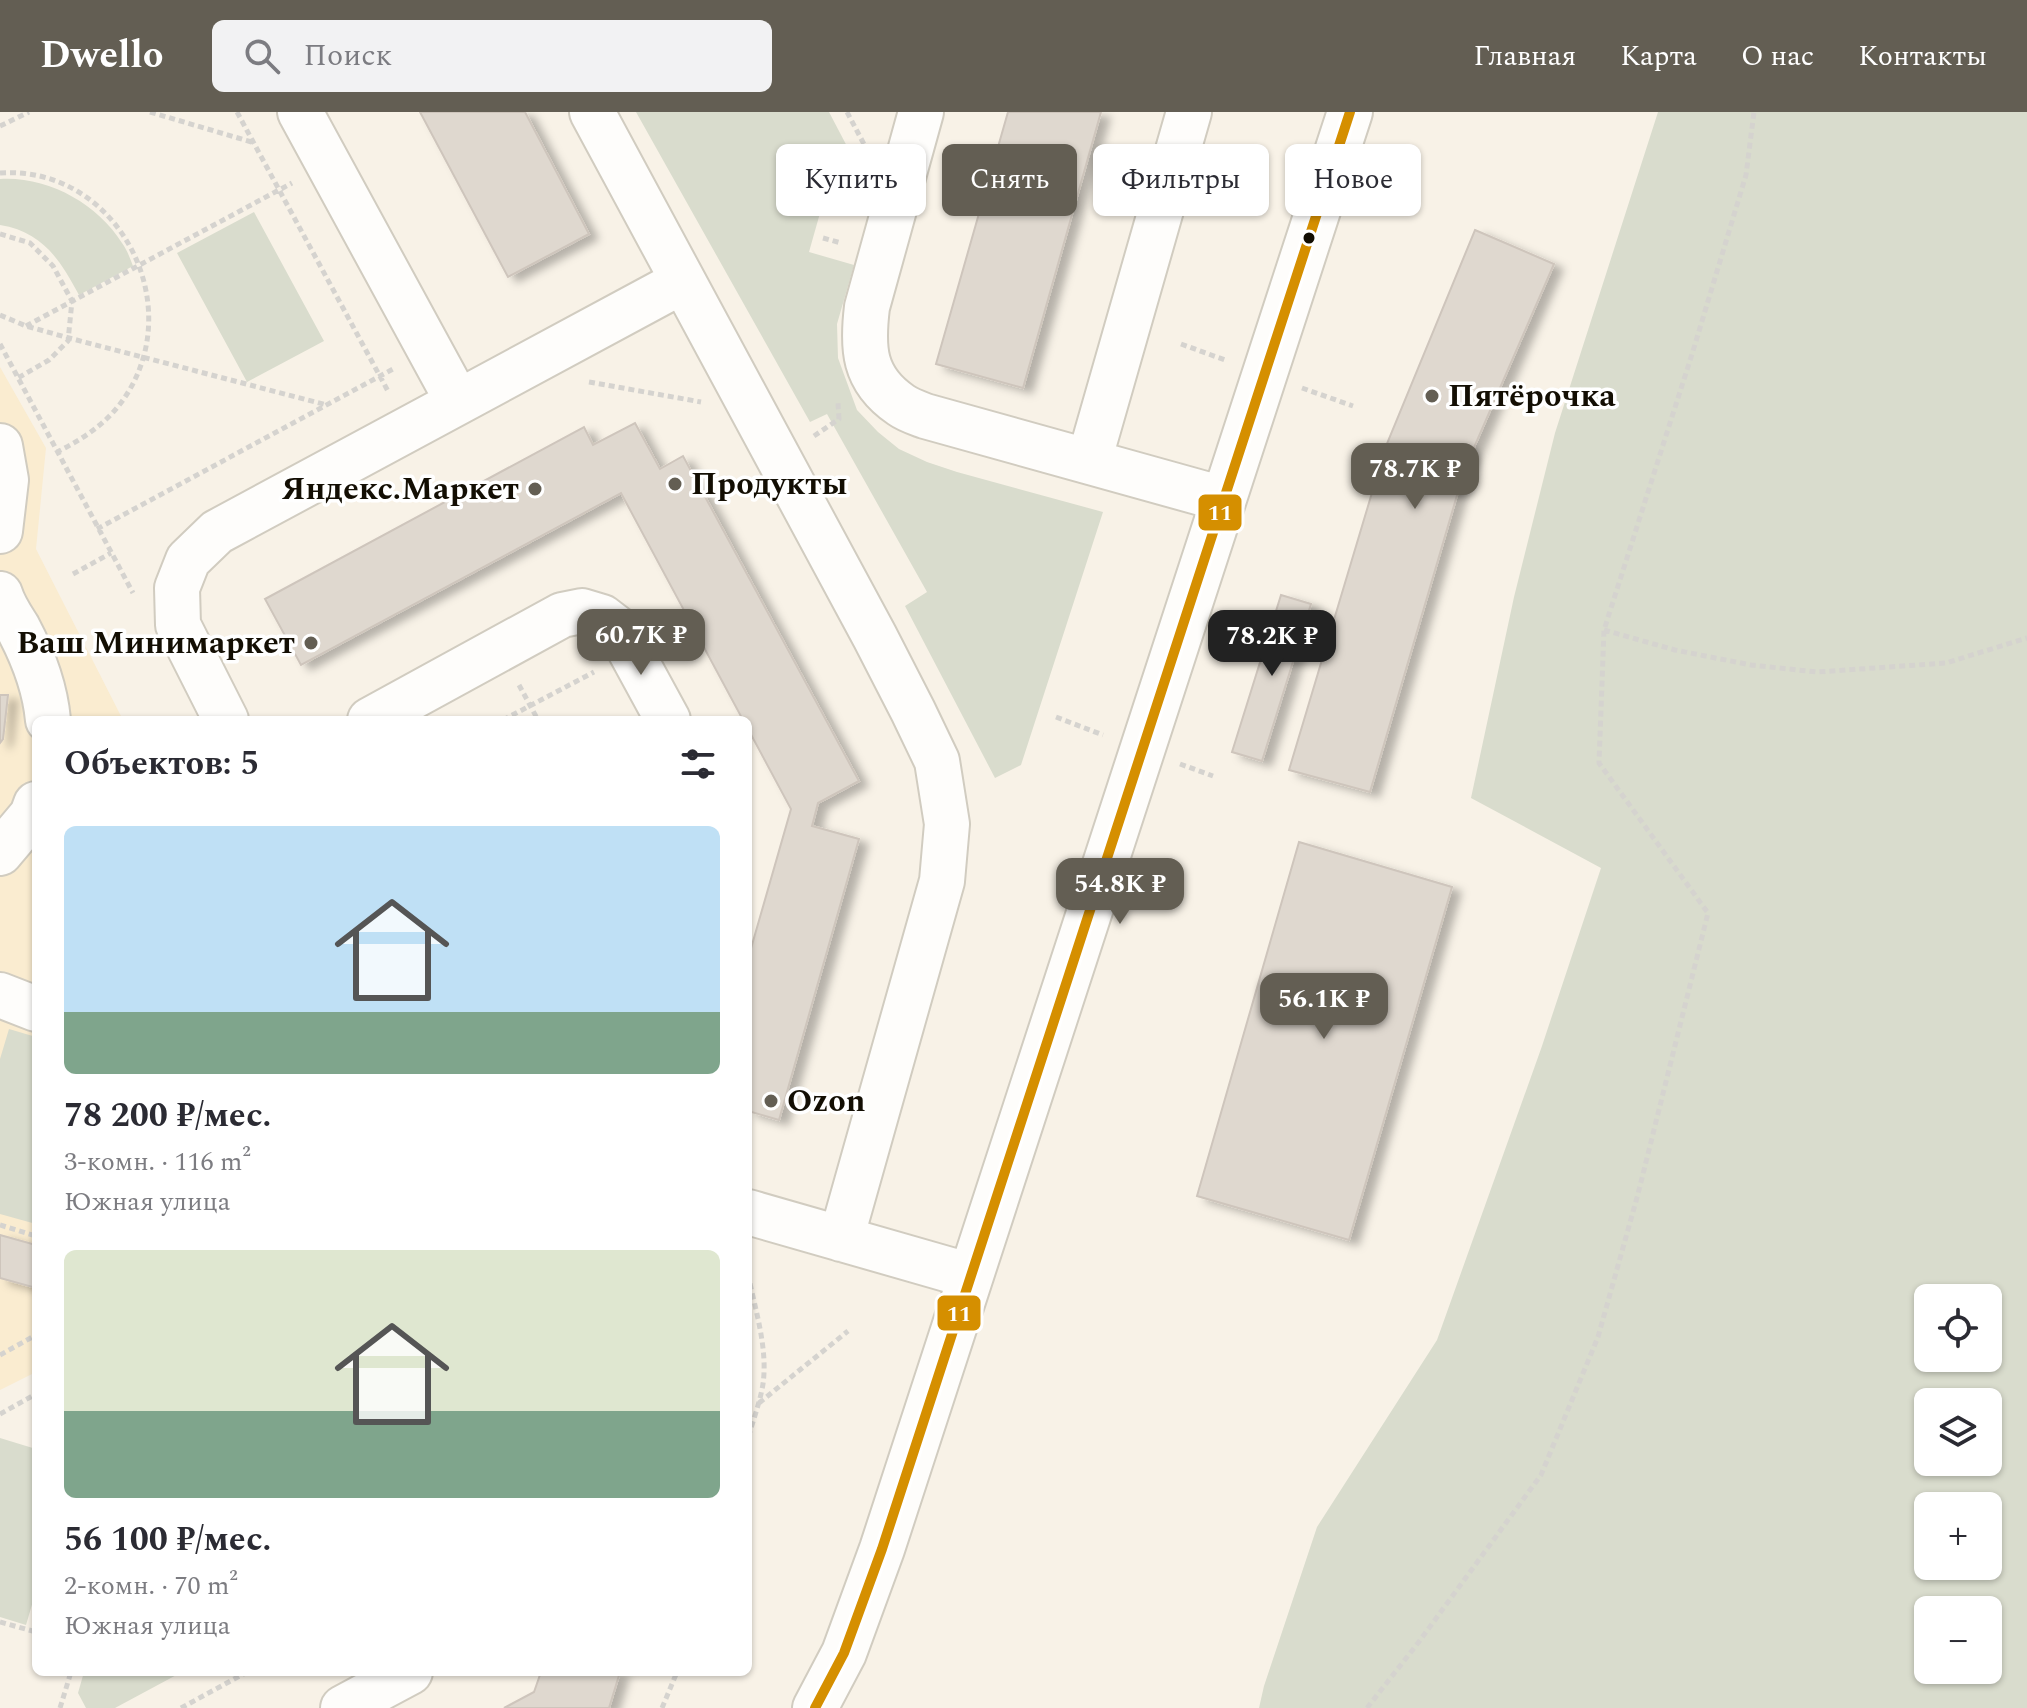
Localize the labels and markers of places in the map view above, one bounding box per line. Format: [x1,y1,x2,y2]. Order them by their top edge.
unlabelled marker [1301,230,1317,246]
place label: Пятёрочка [1448,372,1616,421]
marker: Пятёрочка [1423,387,1441,405]
pin: 78.7K ₽ [1341,443,1489,511]
place label: Продукты [691,460,847,509]
place label: Яндекс.Маркет [281,465,519,514]
marker: Продукты [666,475,684,493]
marker: Яндекс.Маркет [526,480,544,498]
pin: 60.7K ₽ [567,609,715,677]
pin: 78.2K ₽ [1198,610,1346,678]
place label: Ваш Минимаркет [16,619,295,668]
marker: Ваш Минимаркет [302,634,320,652]
pin: 54.8K ₽ [1046,858,1194,926]
pin: 56.1K ₽ [1250,973,1398,1041]
place label: Ozon [787,1077,866,1126]
marker: Ozon [762,1092,780,1110]

